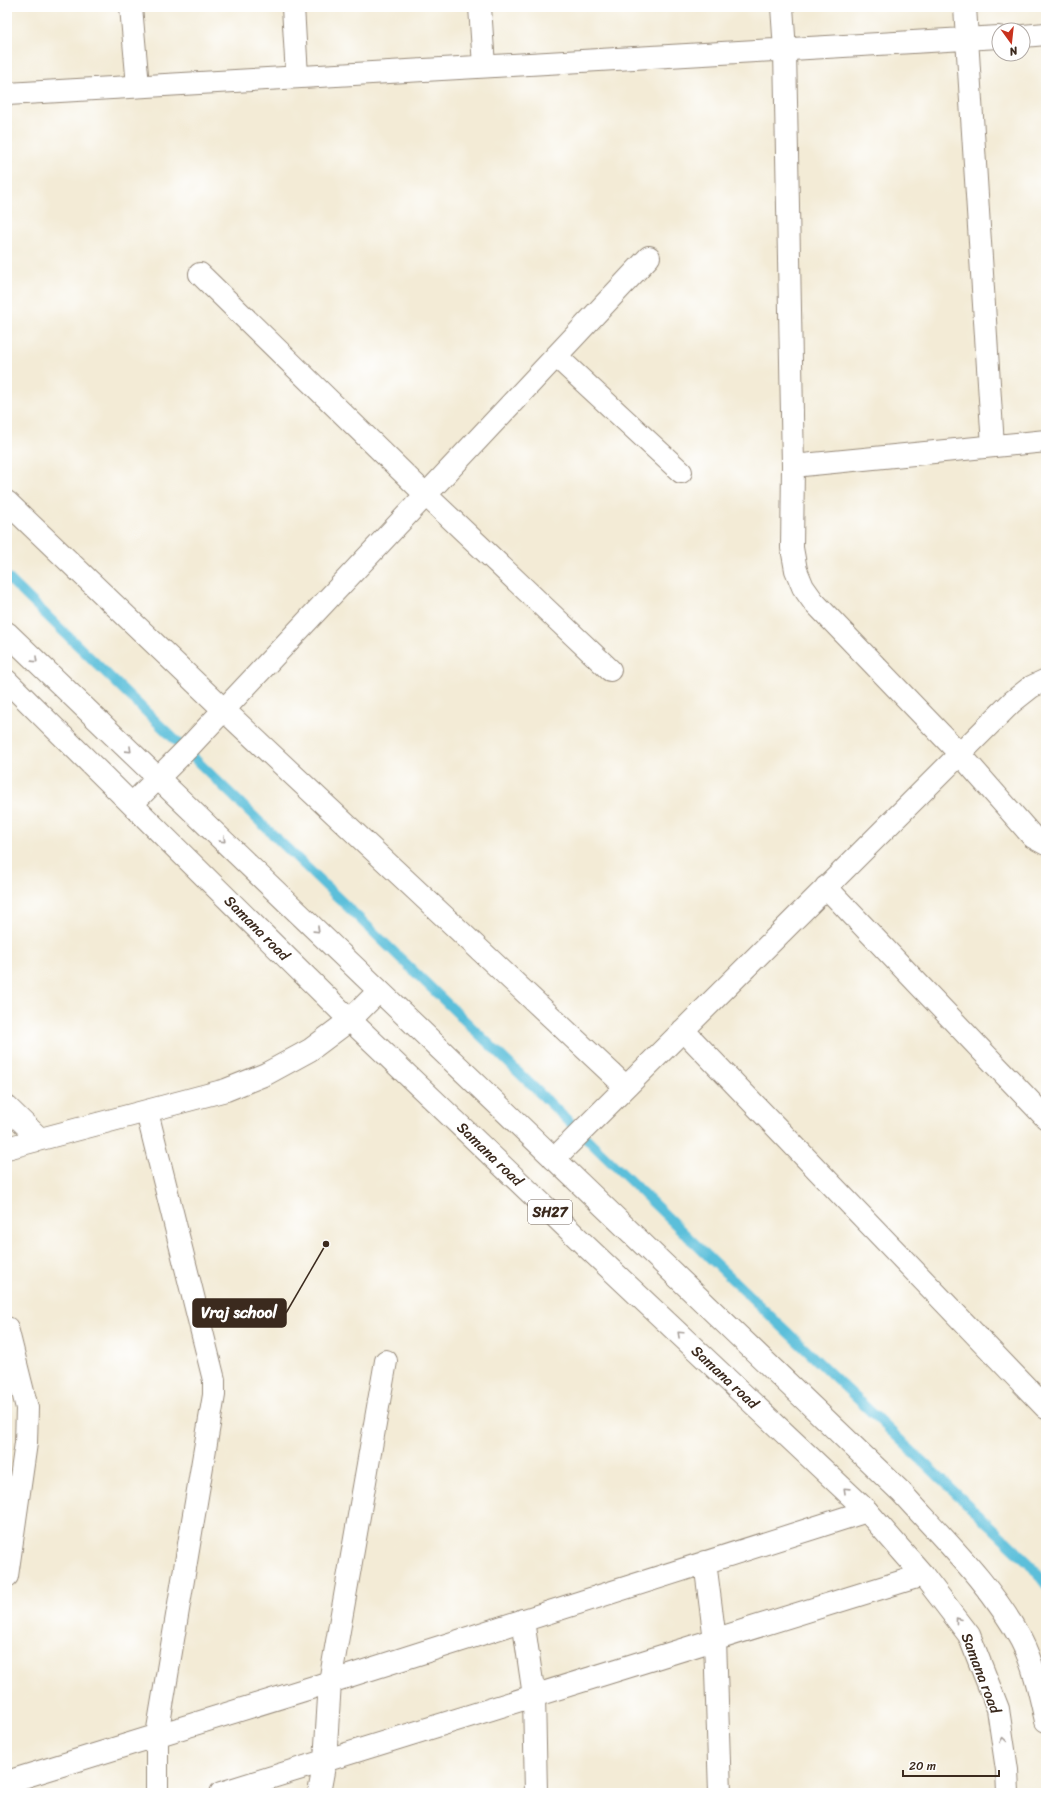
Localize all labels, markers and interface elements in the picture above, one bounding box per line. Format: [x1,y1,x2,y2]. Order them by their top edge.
north arrow [991,22,1031,62]
text: N [1007,41,1021,61]
one-way arrow [30,656,38,663]
one-way arrow [124,745,132,753]
one-way arrow [218,835,226,843]
street label: Samana road [218,889,297,968]
one-way arrow [312,926,319,933]
street label: Samana road [450,1115,530,1194]
road number: SH27 [528,1200,572,1224]
text: Vraj school [201,1298,278,1327]
callout: Vraj school [193,1299,286,1327]
one-way arrow [677,1332,684,1339]
street label: Samana road [685,1339,766,1416]
one-way arrow [843,1487,851,1495]
one-way arrow [956,1617,963,1624]
street label: Samana road [954,1629,1009,1718]
one-way arrow [999,1737,1008,1743]
scale bar [903,1752,999,1778]
text: 20 m [909,1755,936,1777]

